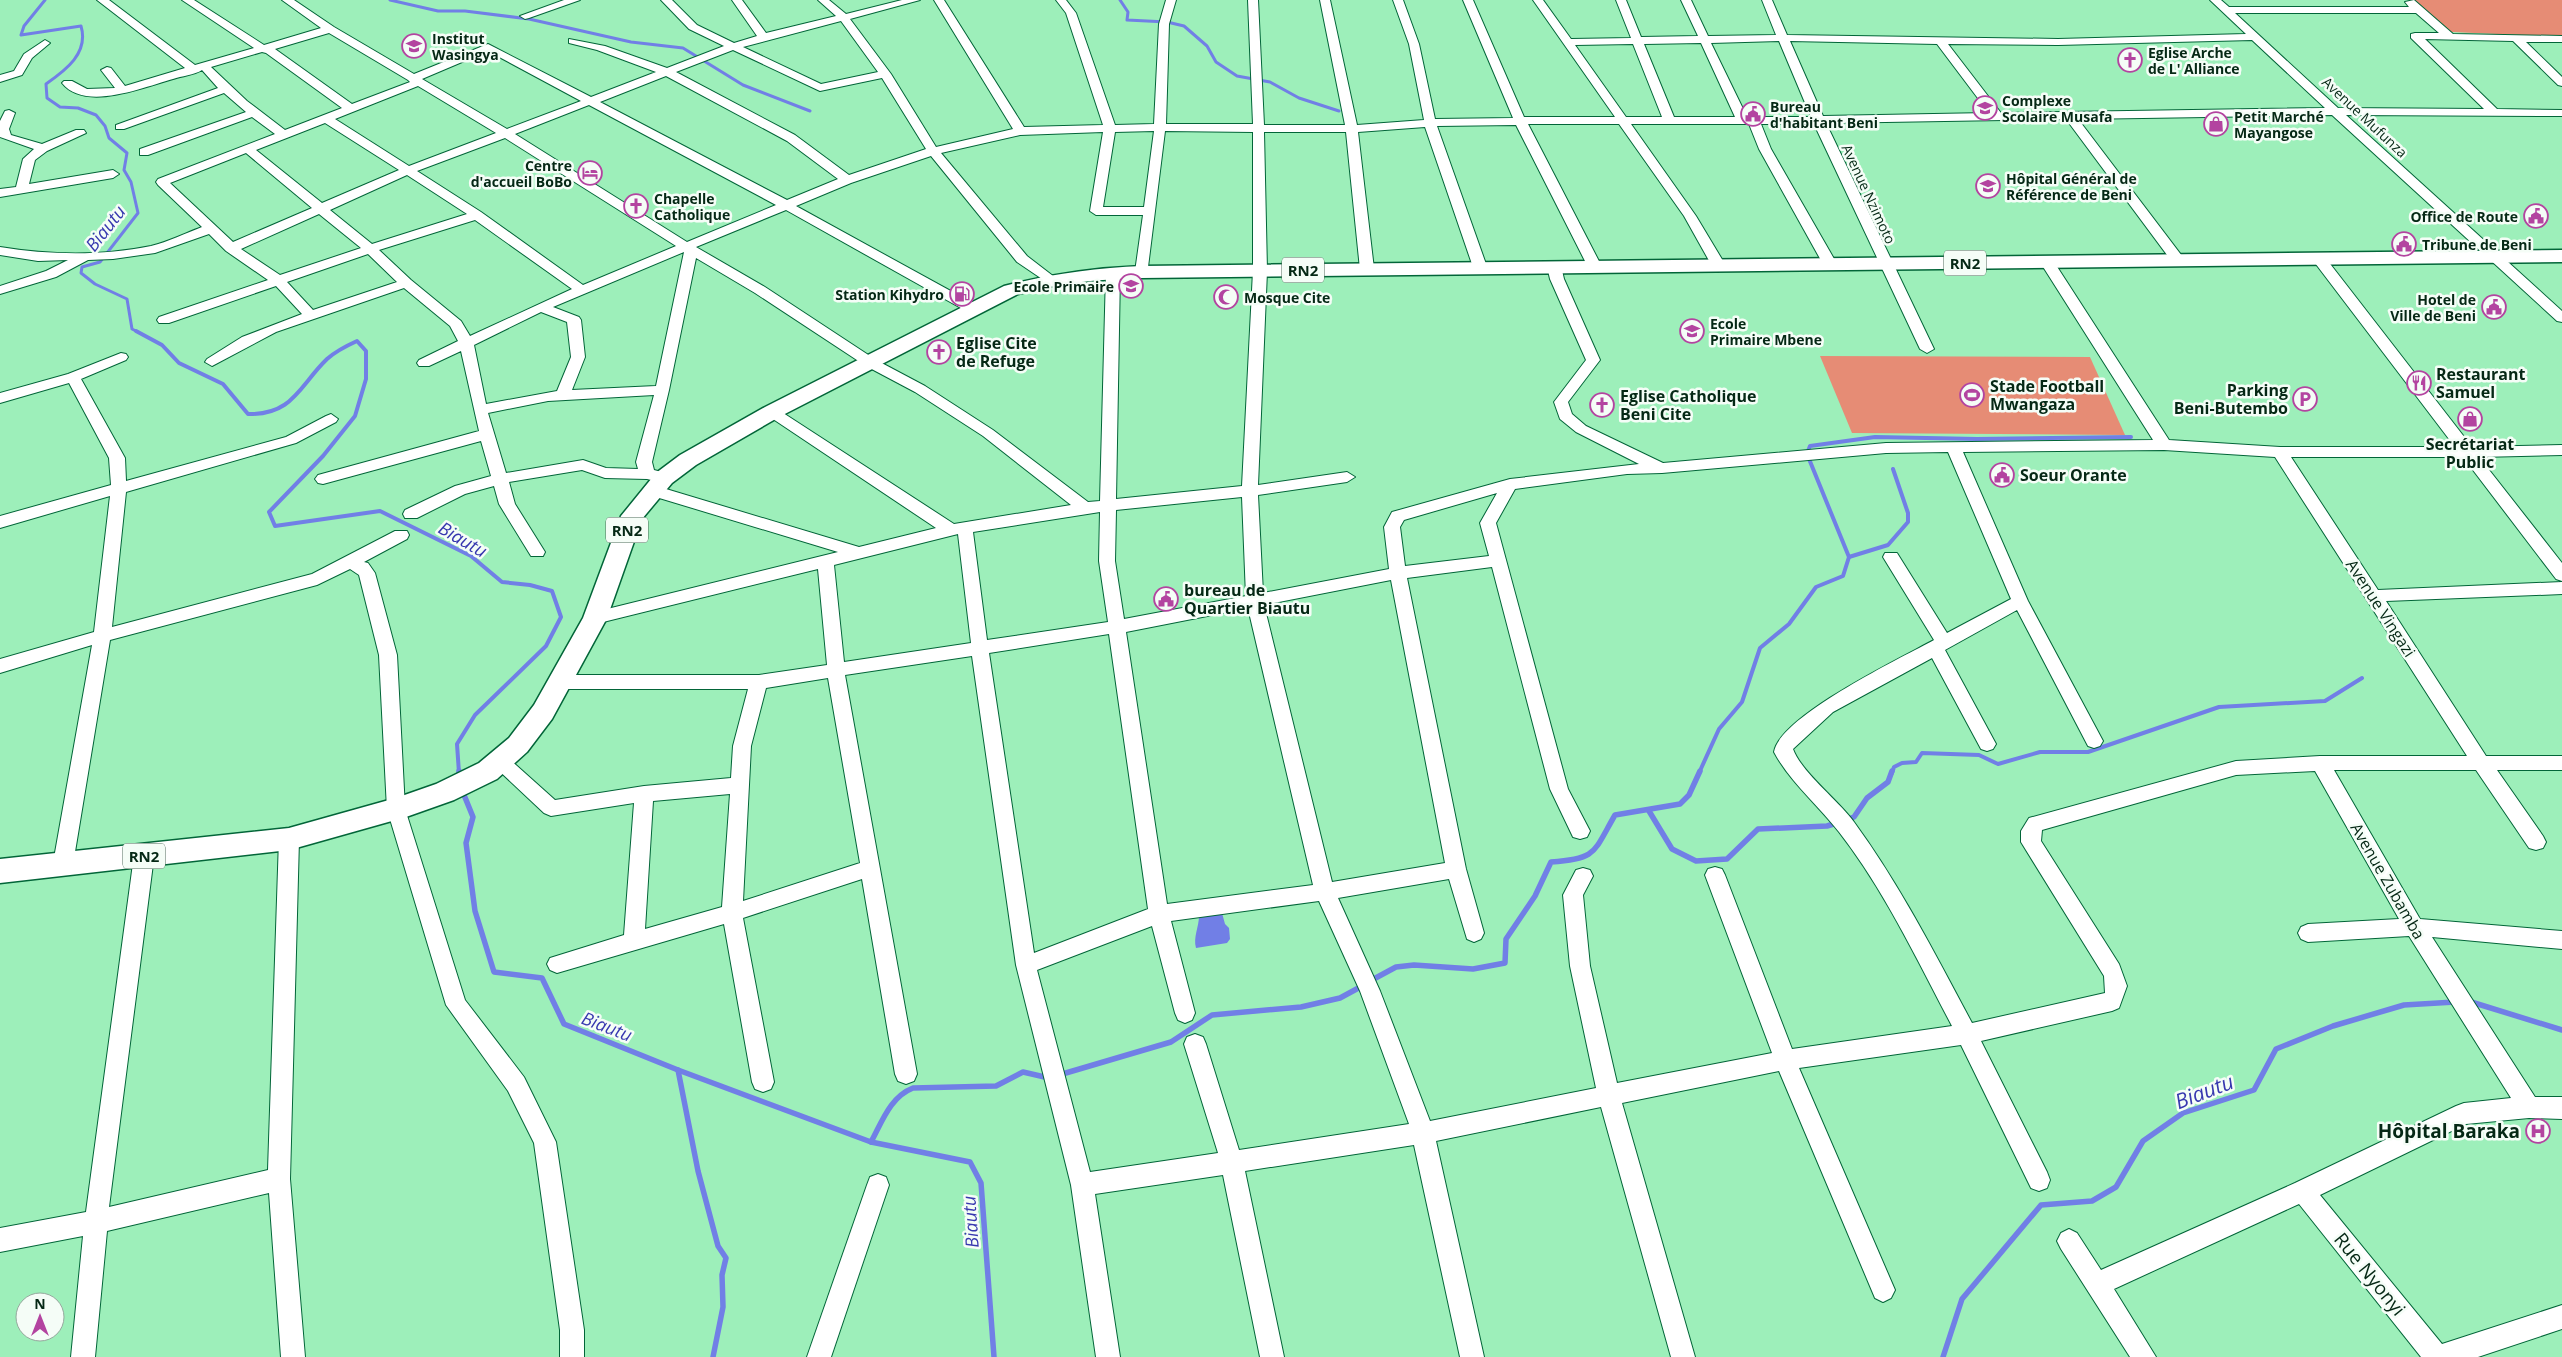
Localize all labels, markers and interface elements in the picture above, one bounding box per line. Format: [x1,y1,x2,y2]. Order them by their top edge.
place label: Institut Wasingya [432,29,499,64]
school or university icon: Institut Wasingya [401,33,427,59]
place label: Eglise Arche de L' Alliance [2148,43,2240,78]
church icon: Eglise Arche de L' Alliance [2117,47,2143,73]
street label: Avenue Mufunza [2318,73,2412,161]
place label: Complexe Scolaire Musafa [2002,91,2113,126]
school or university icon: Complexe Scolaire Musafa [1972,95,1998,121]
place label: Bureau d'habitant Beni [1770,97,1878,132]
public building icon: Bureau d'habitant Beni [1740,101,1766,127]
place label: Petit Marché Mayangose [2234,107,2324,142]
shop icon: Petit Marché Mayangose [2203,111,2229,137]
street label: Avenue Nzimoto [1838,141,1900,247]
place label: Centre d'accueil BoBo [471,156,572,191]
hotel icon: Centre d'accueil BoBo [577,160,603,186]
place label: Hôpital Général de Référence de Beni [2006,169,2137,204]
school or university icon: Hôpital Général de Référence de Beni [1975,173,2001,199]
place label: Chapelle Catholique [654,189,730,224]
church icon: Chapelle Catholique [623,193,649,219]
water label: Biautu [79,200,131,256]
public building icon: Office de Route [2523,203,2549,229]
place label: Office de Route [2410,207,2518,226]
public building icon: Tribune de Beni [2391,231,2417,257]
place label: Tribune de Beni [2422,235,2532,254]
road number: RN2 [1944,250,1986,276]
road number: RN2 [1282,258,1324,282]
school or university icon: Ecole Primaire [1118,273,1144,299]
place label: Ecole Primaire [1014,277,1114,296]
fuel station icon: Station Kihydro [949,281,975,307]
mosque icon: Mosque Cite [1213,284,1239,310]
place label: Station Kihydro [835,285,944,304]
place label: Mosque Cite [1244,288,1330,307]
place label: Hotel de Ville de Beni [2390,290,2476,325]
public building icon: Hotel de Ville de Beni [2481,294,2507,320]
place label: Ecole Primaire Mbene [1710,314,1822,349]
school or university icon: Ecole Primaire Mbene [1679,318,1705,344]
place label: Eglise Cite de Refuge [956,332,1037,372]
church icon: Eglise Cite de Refuge [926,339,952,365]
place label: Restaurant Samuel [2436,363,2526,403]
restaurant icon: Restaurant Samuel [2406,370,2432,396]
place label: Stade Football Mwangaza [1990,375,2104,415]
place label: Parking Beni-Butembo [2174,379,2288,419]
sports icon: Stade Football Mwangaza [1959,382,1985,408]
place label: Eglise Catholique Beni Cite [1620,385,1756,425]
parking icon: Parking Beni-Butembo [2292,386,2318,412]
church icon: Eglise Catholique Beni Cite [1589,392,1615,418]
shop icon: Secrétariat Public [2457,406,2483,432]
place label: Secrétariat Public [2426,433,2514,473]
public building icon: Soeur Orante [1989,462,2015,488]
place label: Soeur Orante [2020,464,2127,486]
water label: Biautu [434,516,492,562]
road number: RN2 [606,518,648,542]
street label: Avenue Vingazi [2341,555,2421,661]
place label: bureau de Quartier Biautu [1184,579,1310,619]
public building icon: bureau de Quartier Biautu [1153,586,1179,612]
street label: Avenue Zubamba [2346,819,2430,943]
road number: RN2 [123,844,165,868]
water label: Biautu [578,1005,636,1047]
water label: Biautu [2171,1067,2237,1115]
place label: Hôpital Baraka [2378,1118,2520,1144]
hospital icon: Hôpital Baraka [2525,1118,2551,1144]
water label: Biautu [956,1195,984,1249]
street label: Rue Nyonyi [2328,1227,2412,1321]
north arrow [15,1292,65,1342]
text: N [34,1294,46,1313]

